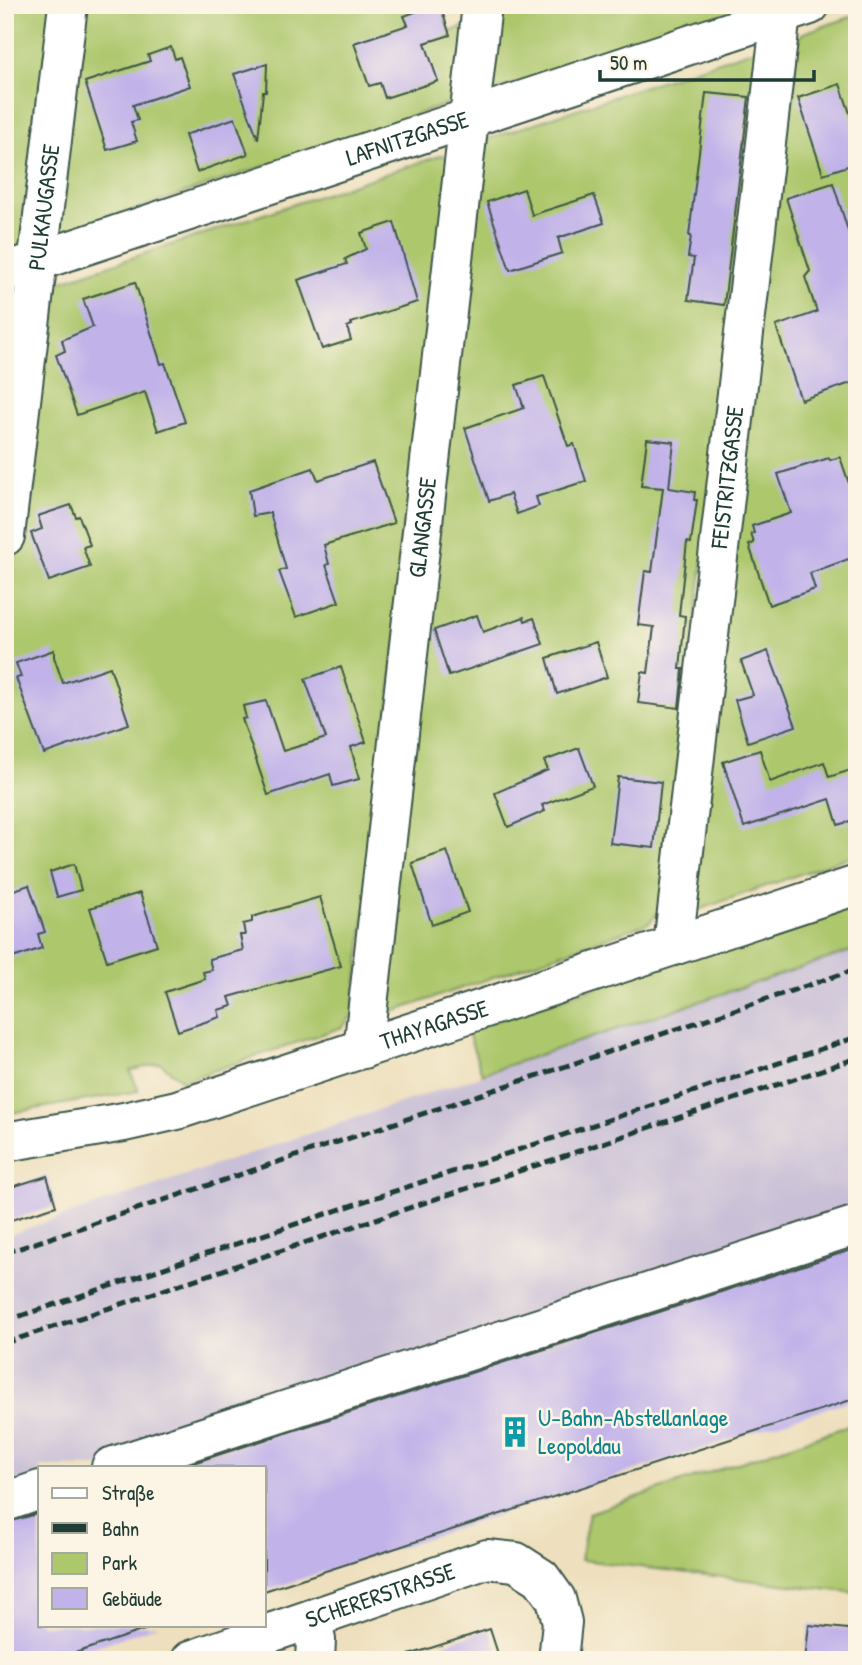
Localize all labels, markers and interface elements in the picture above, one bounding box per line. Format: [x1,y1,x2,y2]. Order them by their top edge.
scale bar [600,38,813,82]
text: 50 m [610,48,647,77]
street label: LAFNITZGASSE [342,102,473,173]
street label: PULKAUGASSE [20,142,66,272]
street label: FEISTRITZGASSE [702,404,751,551]
street label: GLANGASSE [400,475,443,579]
street label: THAYAGASSE [376,991,493,1057]
place label: U-Bahn-Abstellanlage Leopoldau [538,1401,729,1461]
building icon: U-Bahn-Abstellanlage Leopoldau [498,1415,532,1449]
legend [38,1466,266,1626]
text: Straße [102,1478,155,1507]
text: Bahn [102,1514,139,1543]
text: Park [102,1548,137,1577]
street label: SCHERERSTRASSE [301,1554,459,1635]
text: Gebäude [102,1584,162,1613]

